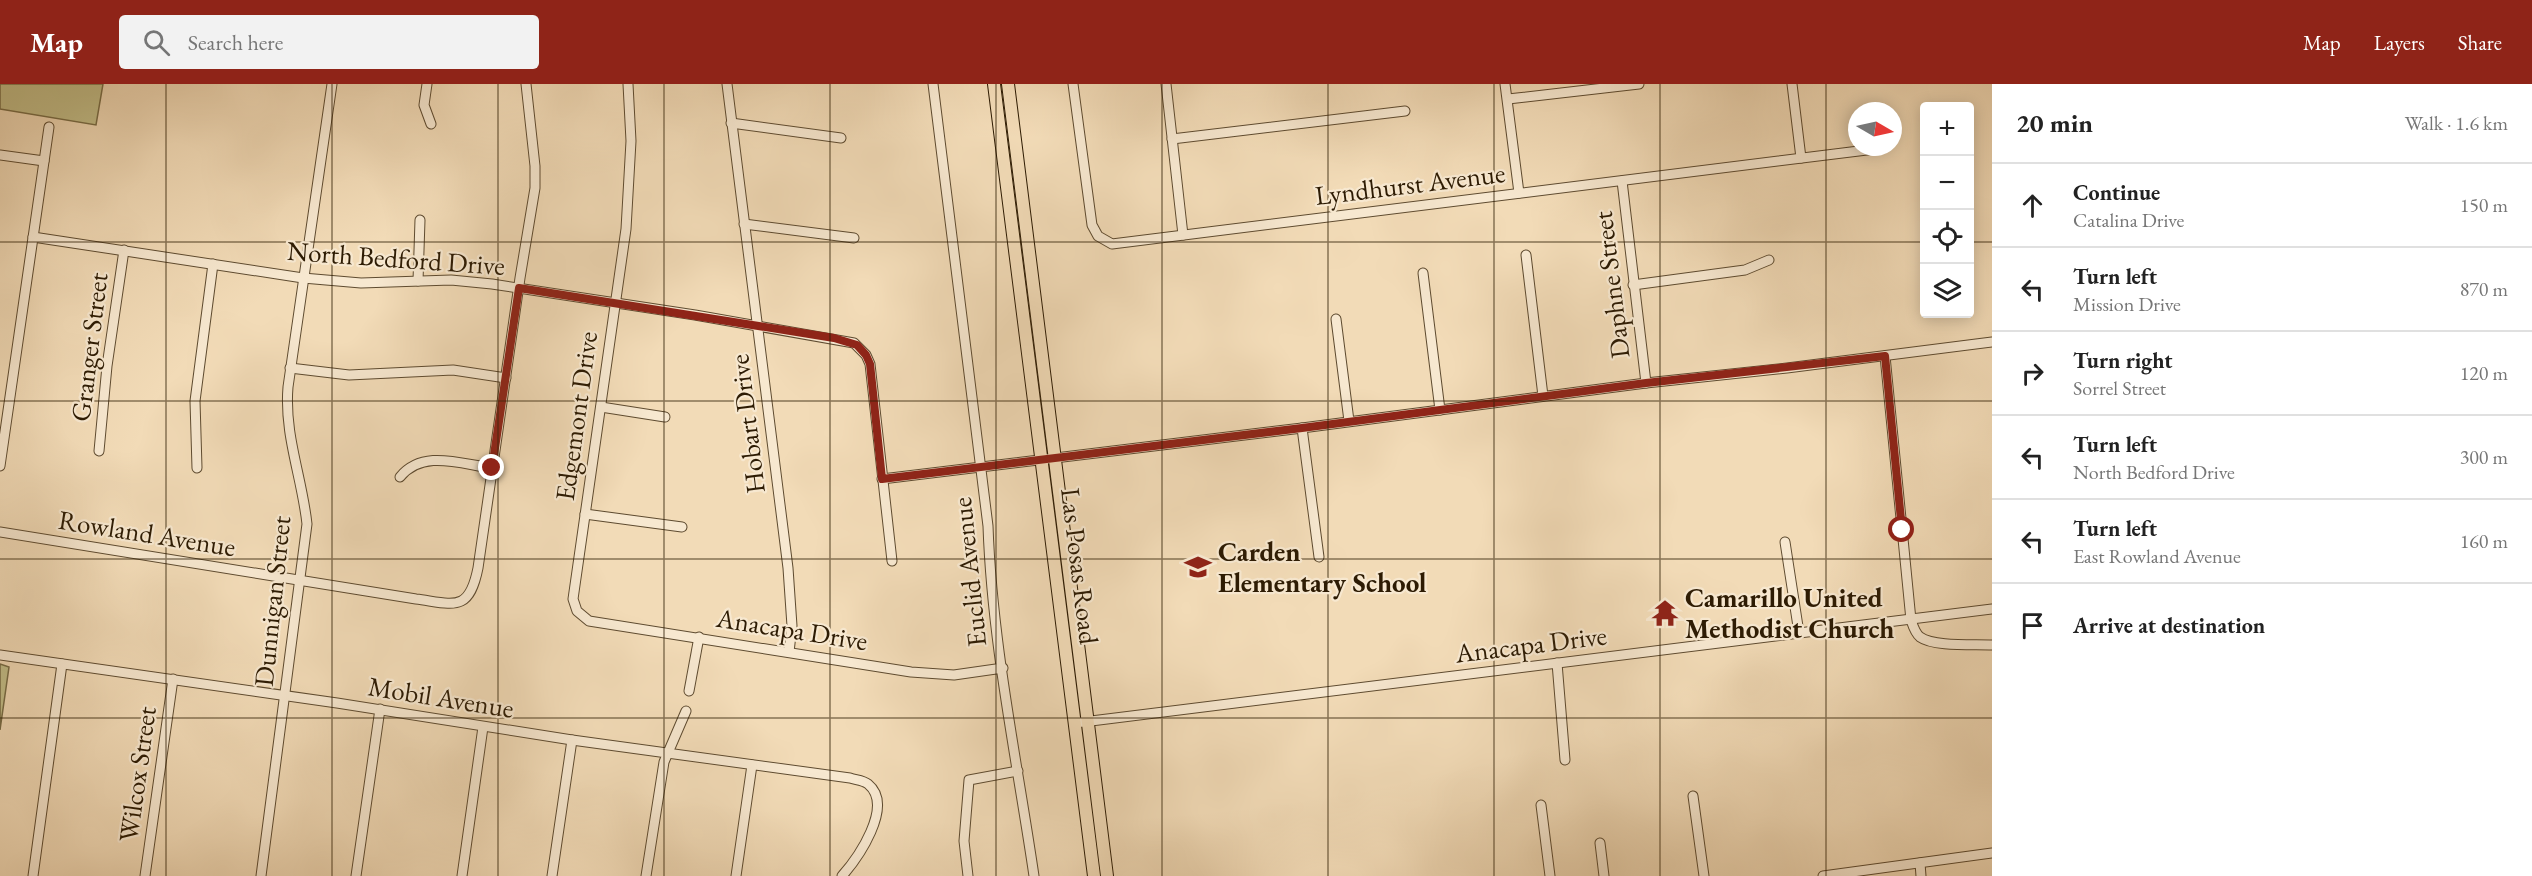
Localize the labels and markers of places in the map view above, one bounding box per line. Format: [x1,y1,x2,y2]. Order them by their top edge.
place label: Carden Elementary School [1218,534,1427,600]
school or university icon: Carden Elementary School [1183,552,1213,582]
place label: Camarillo United Methodist Church [1685,580,1894,646]
temple icon: Camarillo United Methodist Church [1650,598,1680,628]

